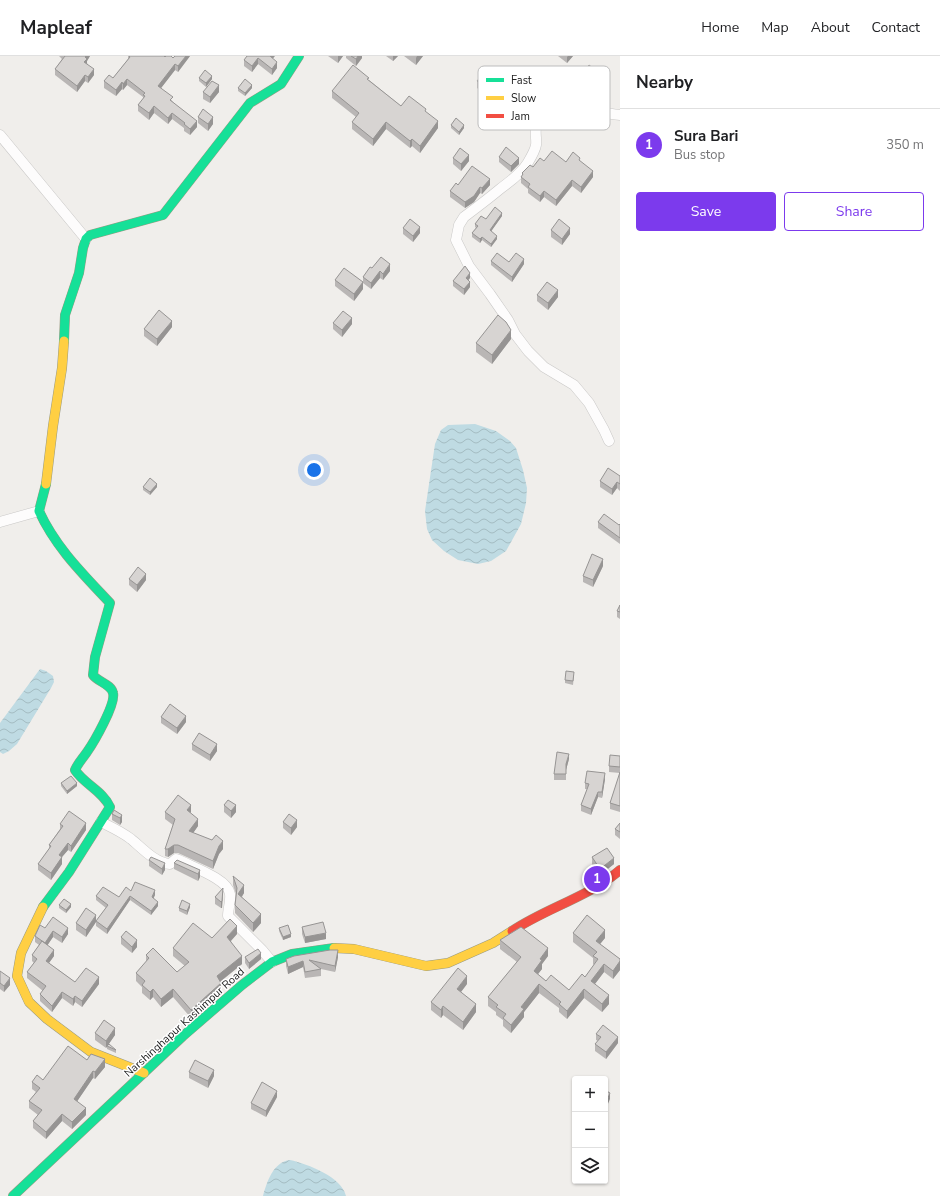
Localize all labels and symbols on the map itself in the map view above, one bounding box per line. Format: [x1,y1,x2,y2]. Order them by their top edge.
legend [478,66,610,130]
text: Fast [511,73,532,88]
text: Slow [511,91,536,106]
text: Jam [510,109,530,124]
your location [304,460,324,480]
pin: 1 [584,864,610,894]
street label: Narshinghapur Kashimpur Road [121,964,248,1081]

